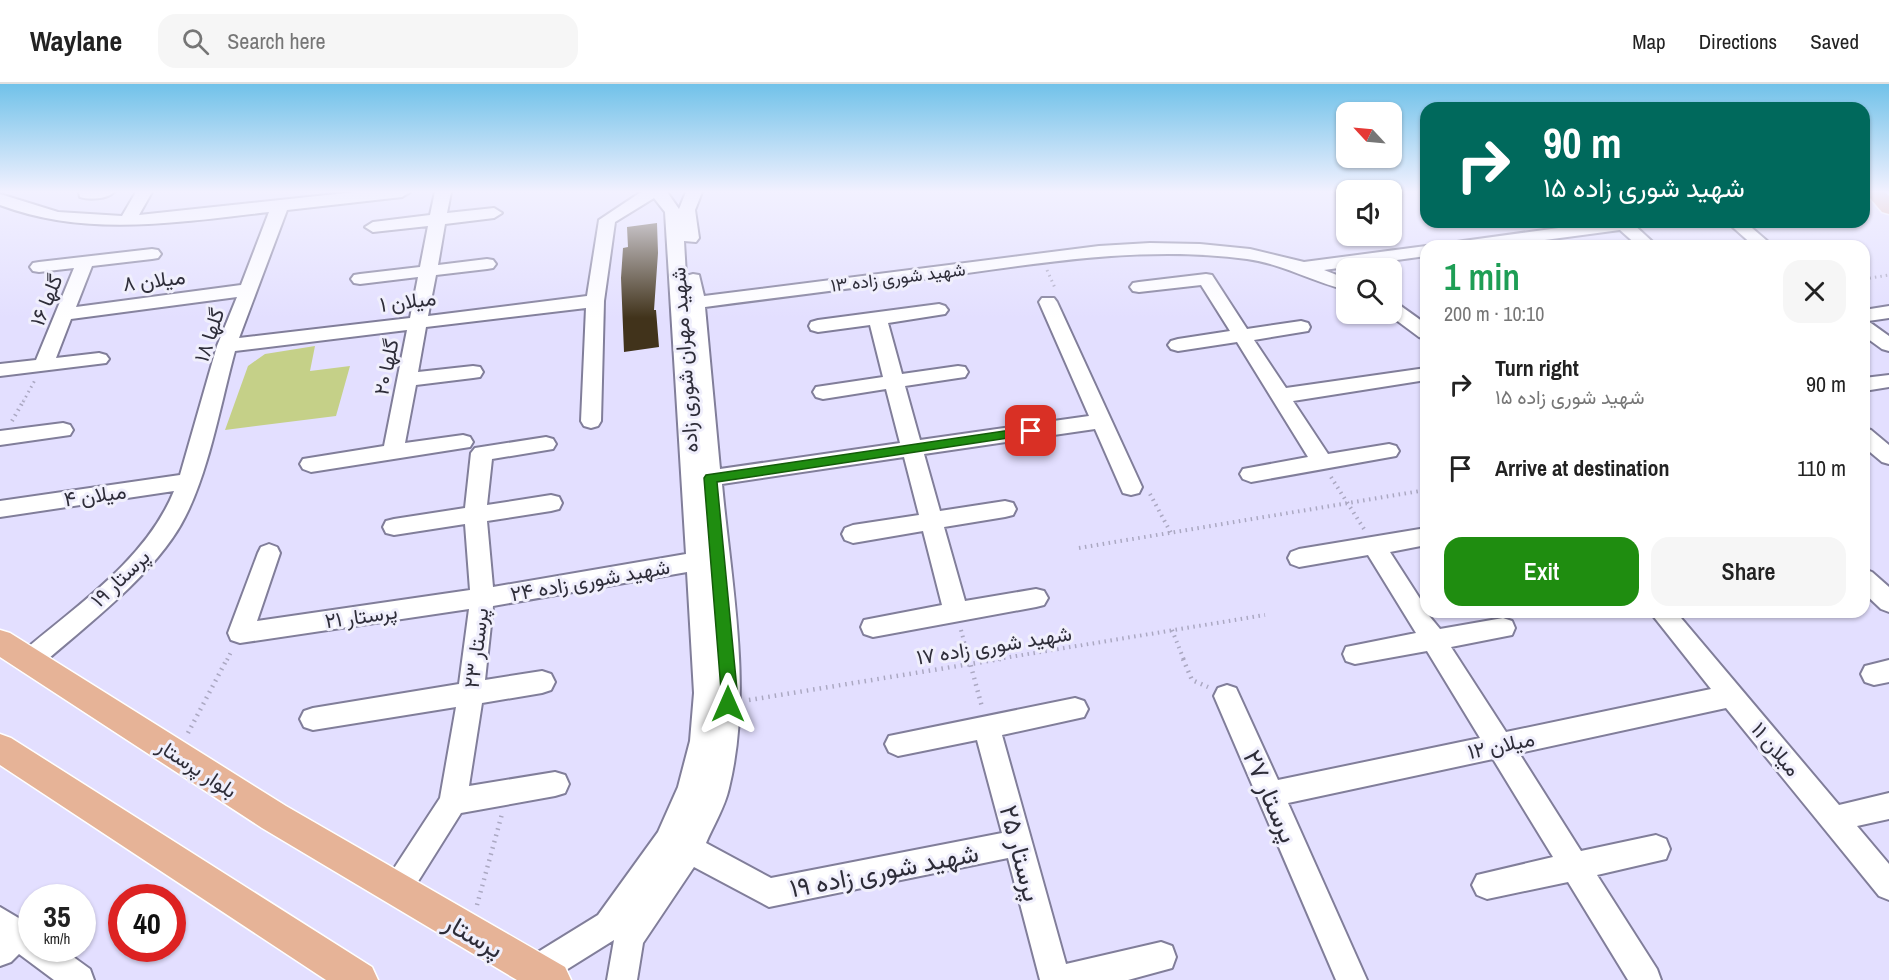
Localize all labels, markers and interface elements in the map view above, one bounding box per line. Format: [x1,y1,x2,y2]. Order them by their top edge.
search box [158,14,578,68]
text: Waylane [30,22,122,60]
icon: search [179,25,212,58]
text: Search here [227,26,326,56]
text: Map [1632,27,1666,56]
text: Directions [1699,27,1777,56]
text: Saved [1810,27,1859,56]
north arrow [1336,102,1402,168]
map controls [1336,102,1402,324]
text: 90 m [1543,115,1622,171]
icon: right [1444,126,1522,204]
text: شهید شوری زاده ۱۵ [1543,169,1745,205]
button: sound [1336,180,1402,246]
text: 1 min [1444,253,1520,301]
street label: شهید شوری زاده ۱۳ [829,256,967,298]
button: search [1336,258,1402,324]
button: close [1783,260,1846,323]
street label: میلان ۸ [121,262,187,298]
street label: شهید مهران شوری زاده [663,266,705,454]
street label: گلها ۱۶ [23,270,69,330]
street label: میلان ۱ [378,283,438,319]
text: 200 m · 10:10 [1444,300,1544,327]
street label: گلها ۱۸ [187,304,231,366]
street label: گلها ۲۰ [366,336,406,398]
text: Turn right [1495,353,1579,383]
icon: right [1444,368,1477,401]
text: 90 m [1806,369,1846,399]
text: شهید شوری زاده ۱۵ [1495,383,1645,410]
pin [1005,405,1056,456]
icon: arrive [1014,414,1047,447]
icon: arrive [1444,452,1477,485]
text: Arrive at destination [1495,453,1669,483]
text: 110 m [1797,453,1846,483]
street label: میلان ۴ [62,476,128,514]
button: Exit [1444,537,1639,606]
button: Share [1651,537,1846,606]
street label: پرستار ۱۹ [84,543,156,613]
street label: شهید شوری زاده ۲۴ [508,552,672,608]
street label: پرستار ۲۱ [323,597,399,635]
street label: پرستار ۲۳ [457,606,495,690]
street label: شهید شوری زاده ۱۷ [914,618,1074,672]
position arrow [696,672,760,736]
street label: میلان ۱۱ [1745,716,1807,782]
street label: میلان ۱۲ [1465,724,1537,766]
street label: بلوار پرستار [150,731,243,805]
street label: پرستار ۲۷ [1234,744,1307,848]
street label: پرستار ۲۵ [990,801,1051,905]
street label: شهید شوری زاده ۱۹ [787,835,981,905]
speed limit sign: 40 [108,884,186,962]
text: 35 [43,896,71,936]
street label: پرستار [437,904,510,967]
text: km/h [44,928,70,949]

